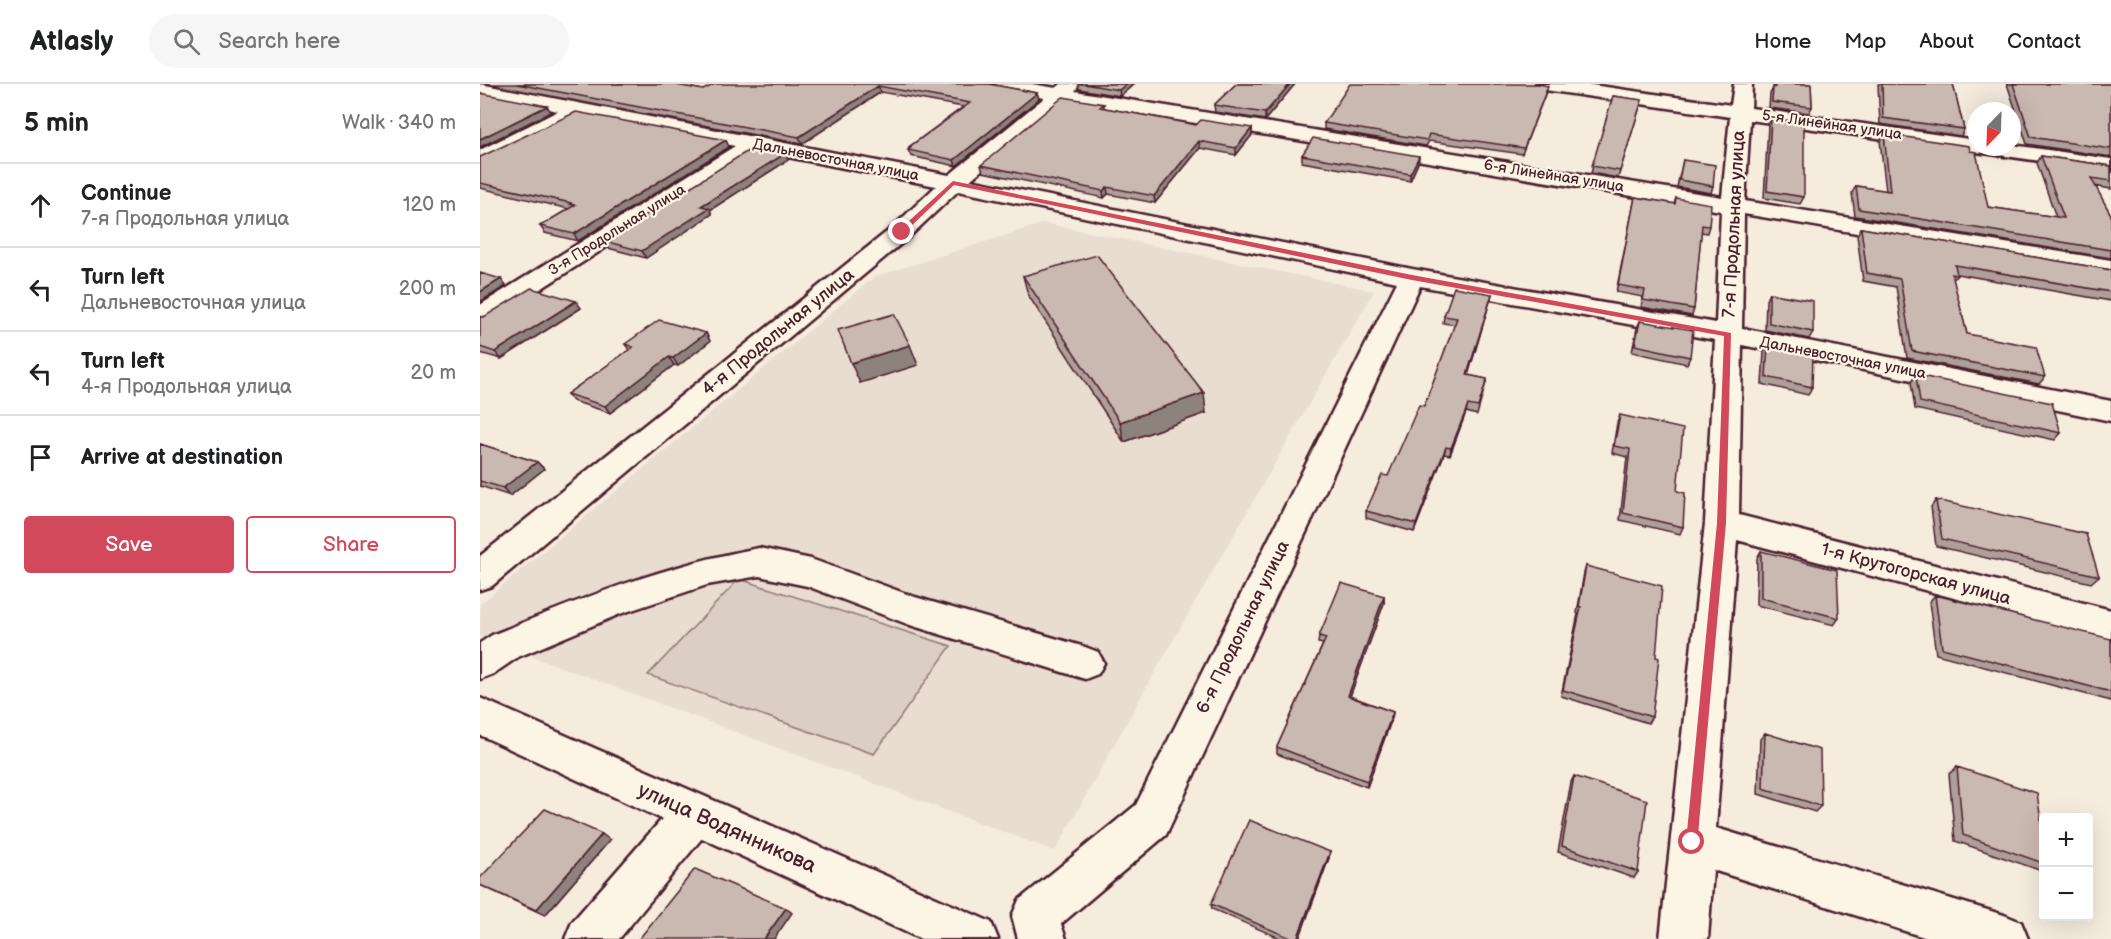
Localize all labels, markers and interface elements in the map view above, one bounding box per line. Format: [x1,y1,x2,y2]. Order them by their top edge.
search box [149,14,569,68]
text: Atlasly [30,25,113,58]
icon: search [170,25,203,58]
text: Search here [218,28,340,55]
text: Home [1754,29,1811,54]
text: Map [1844,29,1886,54]
text: About [1919,29,1974,54]
text: Contact [2007,29,2081,54]
north arrow [1967,102,2021,156]
street label: 5-я Линейная улица [1761,106,1903,144]
text: 5 min [24,108,89,139]
text: Walk · 340 m [342,111,456,135]
street label: 7-я Продольная улица [1719,129,1749,318]
street label: Дальневосточная улица [751,135,921,185]
street label: 6-я Линейная улица [1483,156,1626,196]
text: Continue [81,180,171,207]
street label: 3-я Продольная улица [545,180,689,280]
icon: ahead [24,189,57,222]
text: 120 m [403,193,456,217]
text: 7-я Продольная улица [81,207,289,231]
route end [888,218,914,244]
text: Turn left [81,264,165,291]
street label: 4-я Продольная улица [698,264,859,400]
icon: left [24,273,57,306]
text: 200 m [399,277,456,301]
text: Дальневосточная улица [81,291,306,315]
street label: Дальневосточная улица [1758,333,1928,383]
text: Turn left [81,348,165,375]
icon: left [24,357,57,390]
text: 20 m [411,361,456,385]
text: 4-я Продольная улица [81,375,292,399]
icon: arrive [24,441,57,474]
text: Arrive at destination [81,444,283,471]
button: Save [24,516,234,573]
button: Share [246,516,456,573]
street label: 6-я Продольная улица [1192,537,1294,717]
street label: 1-я Крутогорская улица [1819,539,2013,610]
street label: улица Водянникова [634,777,821,879]
map controls [2039,813,2093,921]
button: + [2039,813,2093,867]
route start [1678,828,1704,854]
button: − [2039,867,2093,921]

